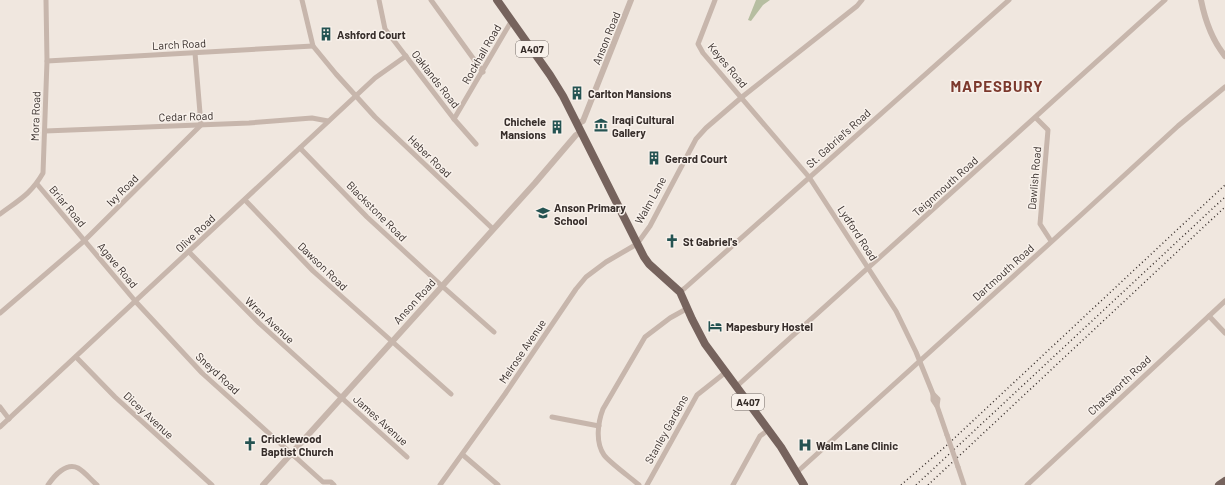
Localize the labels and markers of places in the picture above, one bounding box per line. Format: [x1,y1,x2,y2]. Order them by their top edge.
building icon: Ashford Court [318,26,334,42]
place label: Ashford Court [337,28,406,41]
building icon: Carlton Mansions [569,85,585,101]
place label: Carlton Mansions [588,87,672,100]
place label: Iraqi Cultural Gallery [612,113,675,139]
place label: Chichele Mansions [500,115,546,141]
museum icon: Iraqi Cultural Gallery [593,117,609,133]
building icon: Chichele Mansions [549,119,565,135]
building icon: Gerard Court [646,150,662,166]
place label: Gerard Court [665,152,727,165]
place label: Anson Primary School [554,201,626,227]
school or university icon: Anson Primary School [535,205,551,221]
church icon: St Gabriel's [664,233,680,249]
place label: St Gabriel's [683,235,738,248]
hotel icon: Mapesbury Hostel [707,318,723,334]
place label: Mapesbury Hostel [726,320,813,333]
place label: Cricklewood Baptist Church [261,432,333,458]
church icon: Cricklewood Baptist Church [242,436,258,452]
hospital icon: Walm Lane Clinic [797,437,813,453]
place label: Walm Lane Clinic [816,439,898,452]

